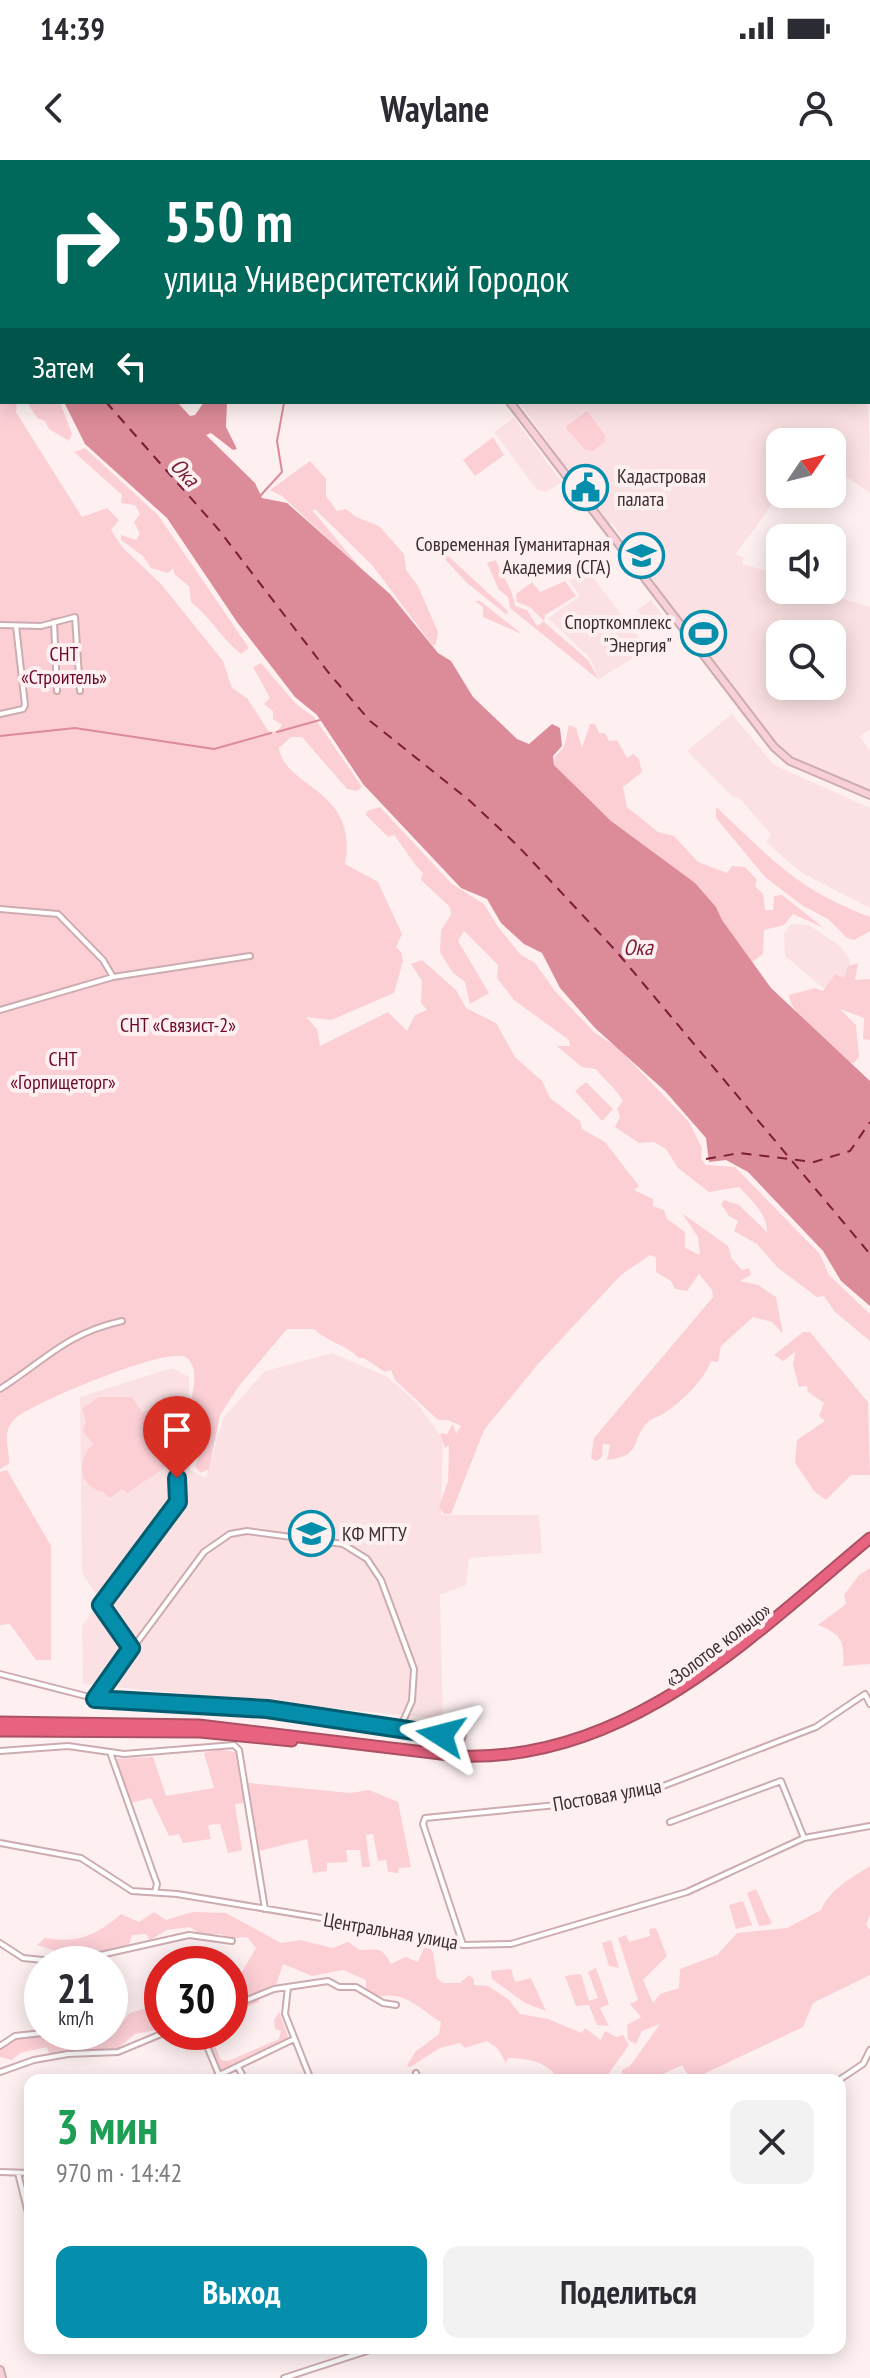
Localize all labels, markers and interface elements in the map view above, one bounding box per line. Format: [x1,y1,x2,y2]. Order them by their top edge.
text: 14:39 [40,9,105,48]
text: Waylane [381,85,489,132]
icon: back [32,86,76,130]
icon: person [794,86,838,130]
text: 550 m [164,185,293,257]
icon: right [32,192,136,296]
text: улица Университетский Городок [164,255,569,302]
icon: left [110,344,154,388]
text: Затем [32,347,94,386]
north arrow [766,428,846,508]
map controls [766,428,846,700]
water label: Ока [165,452,206,493]
public building icon: Кадастровая палата [562,463,610,511]
place label: Кадастровая палата [617,463,706,512]
button: sound [766,524,846,604]
place label: Современная Гуманитарная Академия (СГА) [415,531,610,580]
school or university icon: Современная Гуманитарная Академия (СГА) [617,531,665,579]
place label: Спорткомплекс "Энергия" [564,609,672,658]
sports icon: Спорткомплекс "Энергия" [679,609,727,657]
button: search [766,620,846,700]
park label: СНТ «Строитель» [21,641,107,690]
water label: Ока [623,933,654,961]
park label: СНТ «Связист-2» [120,1012,236,1038]
park label: СНТ «Горпищеторг» [10,1046,116,1095]
pin [143,1396,211,1478]
icon: arrive [155,1408,199,1452]
school or university icon: КФ МГТУ [287,1510,335,1558]
place label: КФ МГТУ [342,1521,407,1547]
street label: «Золотое кольцо» [660,1597,776,1693]
position arrow [399,1693,483,1777]
street label: Постовая улица [551,1773,663,1817]
street label: Центральная улица [322,1906,460,1956]
speed limit sign: 30 [144,1946,248,2050]
text: 21 [57,1962,95,2014]
text: km/h [58,2005,94,2031]
text: 3 мин [56,2095,158,2157]
button: close [730,2100,814,2184]
text: 970 m · 14:42 [56,2156,182,2189]
button: Выход [56,2246,427,2338]
button: Поделиться [443,2246,814,2338]

